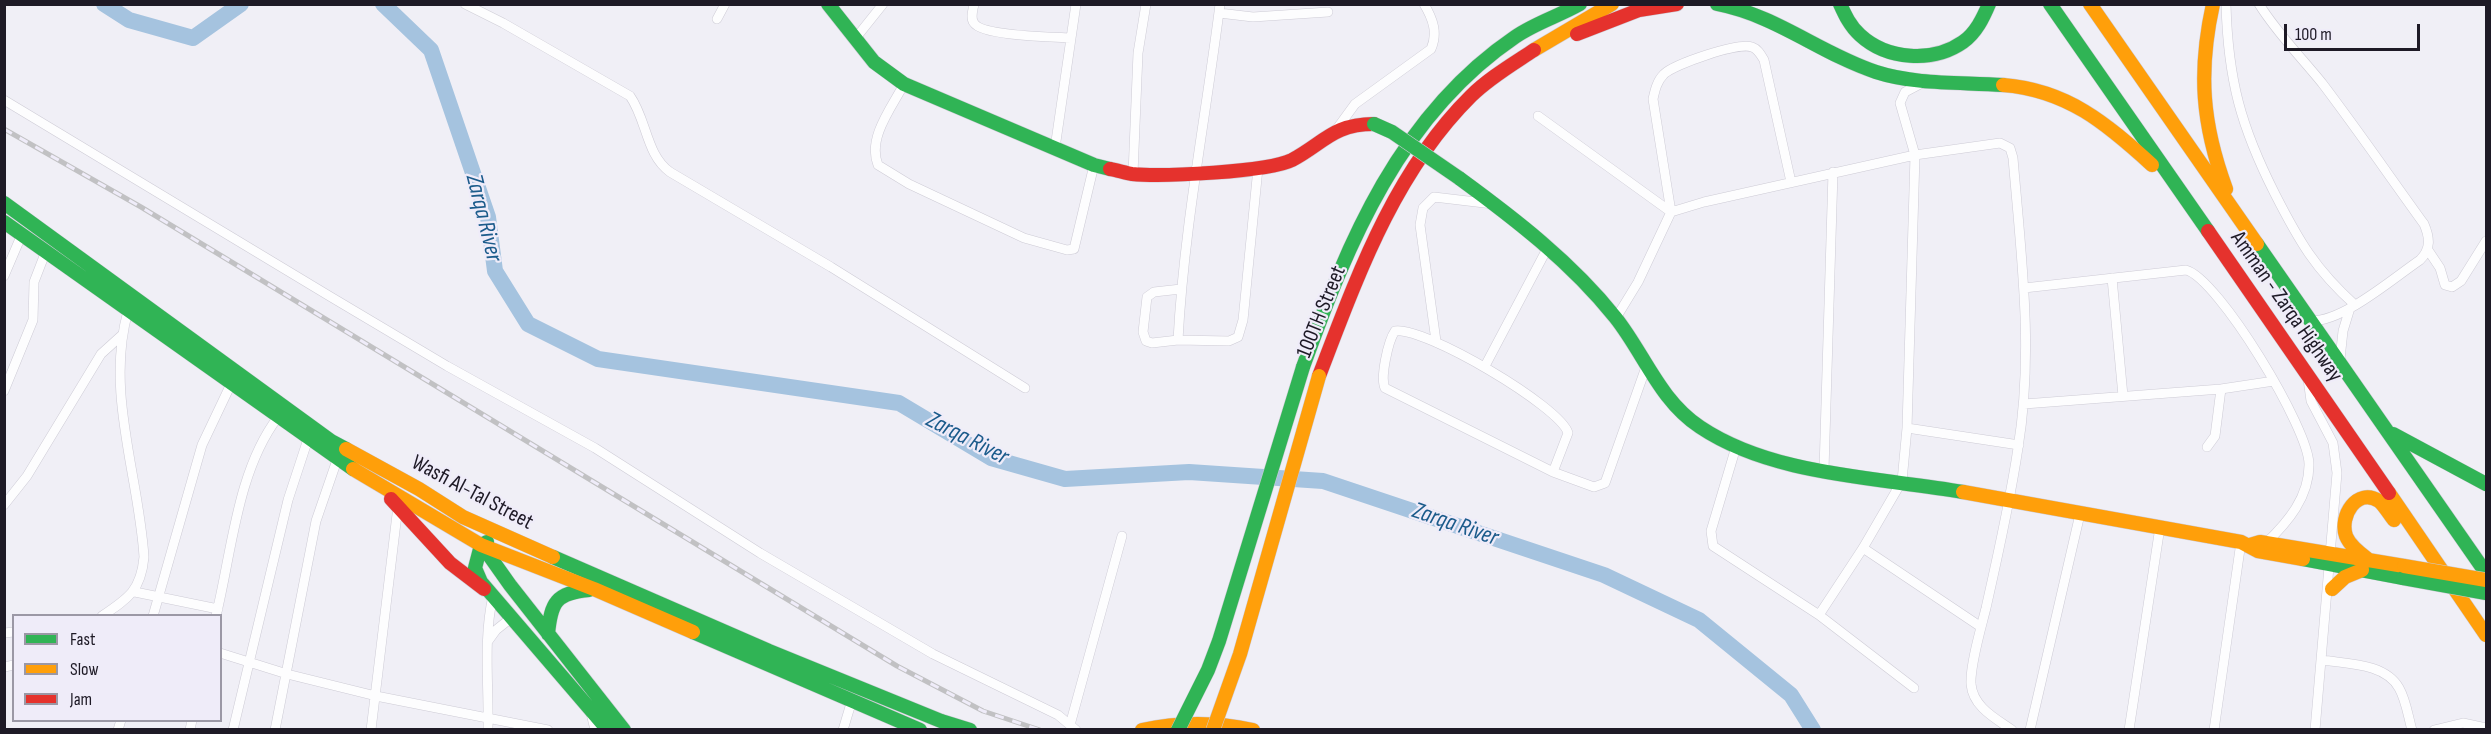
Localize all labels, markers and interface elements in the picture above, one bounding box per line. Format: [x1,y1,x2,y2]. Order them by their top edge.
scale bar [2287,12,2424,50]
text: 100 m [2295,24,2332,45]
water label: Zarqa River [458,171,508,265]
street label: Amman - Zarqa Highway [2224,227,2348,387]
street label: 100TH Street [1292,262,1352,362]
water label: Zarqa River [921,406,1013,472]
street label: Wasfi Al-Tal Street [407,450,537,536]
water label: Zarqa River [1408,497,1502,553]
legend [12,614,222,722]
text: Fast [70,629,95,650]
text: Slow [70,659,99,680]
text: Jam [70,689,92,710]

